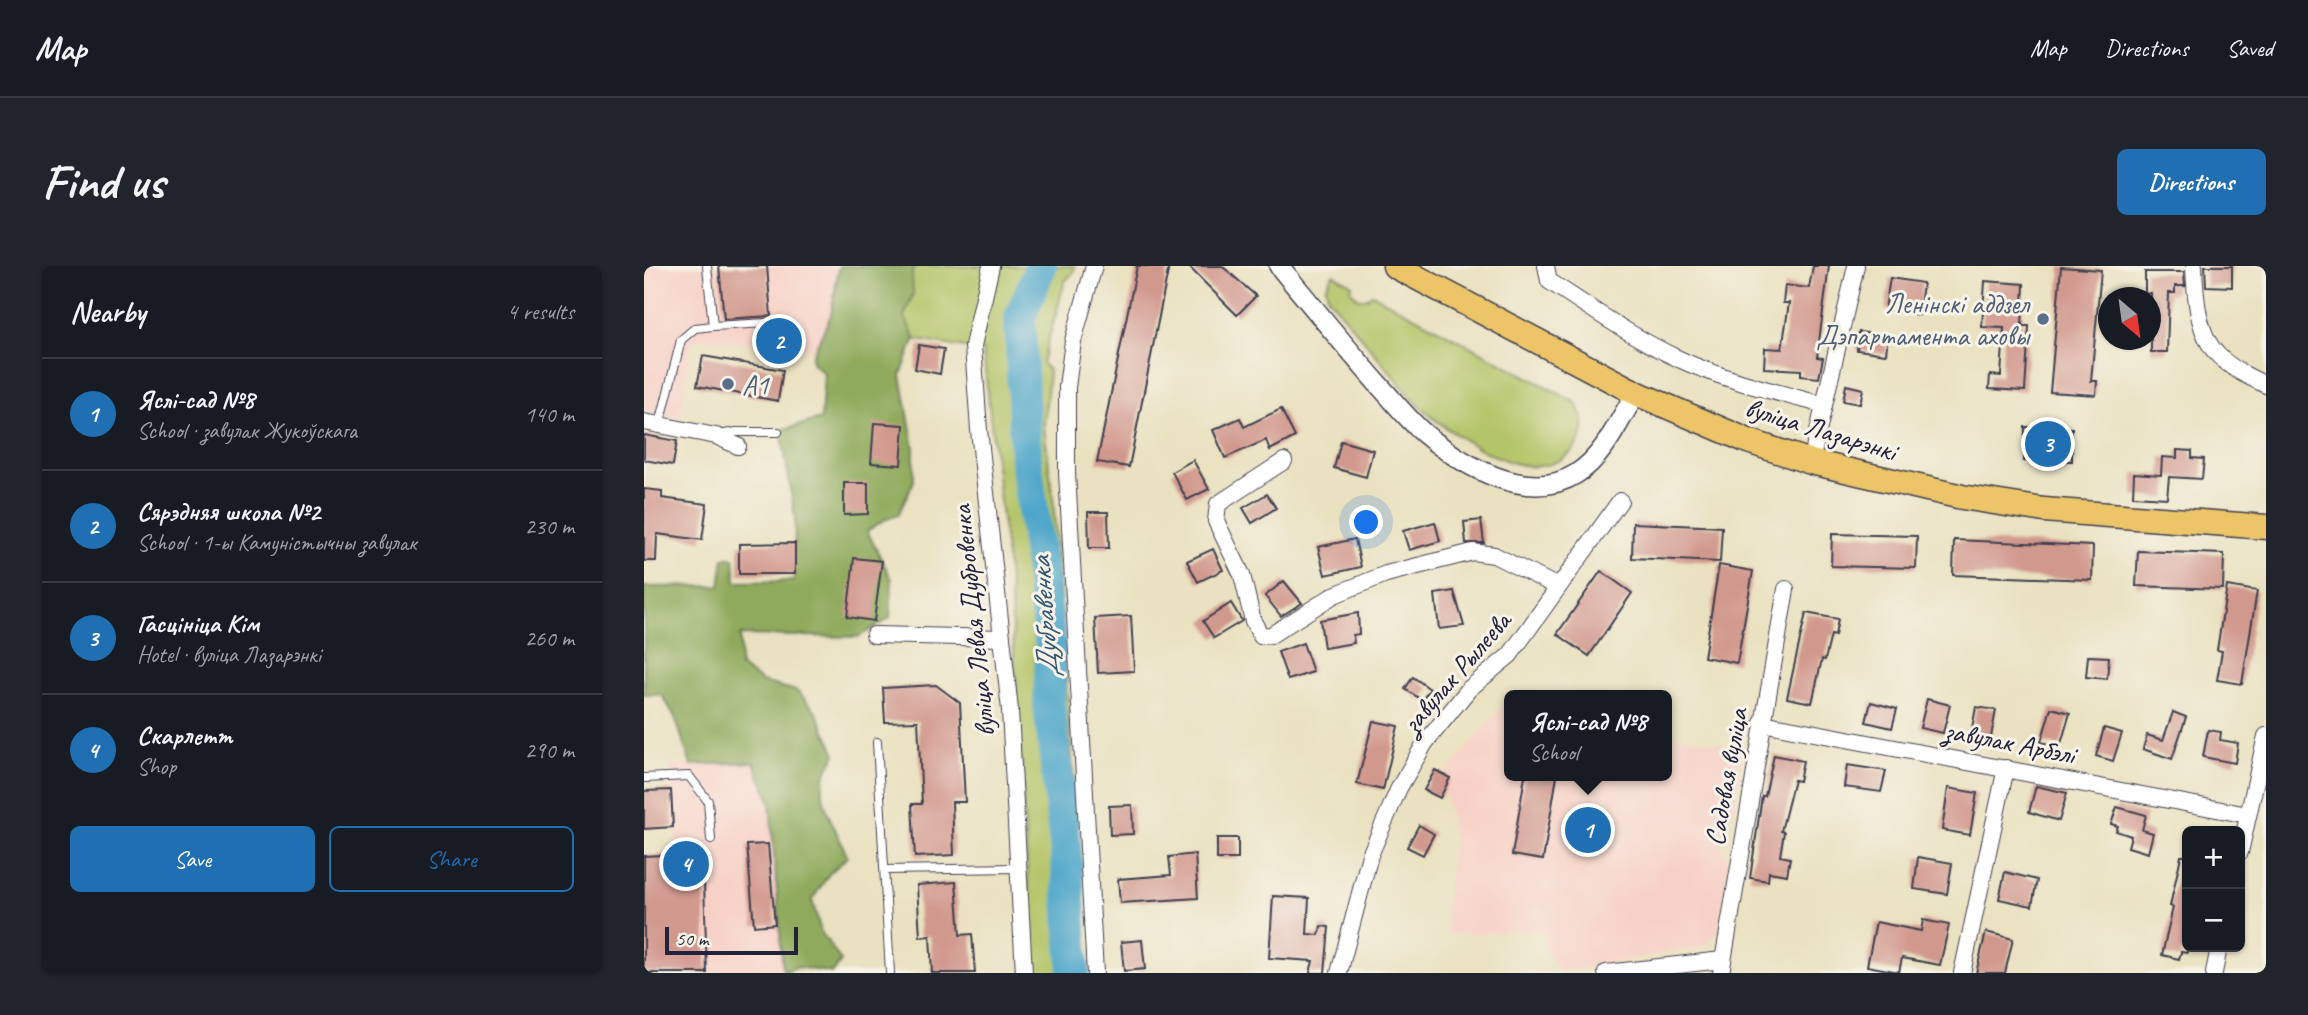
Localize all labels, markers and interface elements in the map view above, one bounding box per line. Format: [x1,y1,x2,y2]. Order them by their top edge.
text: Map [35,27,86,69]
text: Map [2030,33,2067,63]
text: Directions [2105,33,2188,63]
text: Saved [2226,33,2273,63]
button: Directions [2117,149,2266,215]
text: Find us [42,151,164,213]
place label: Ленінскі аддзел Дэпартамента аховы [1816,286,2031,353]
north arrow [2098,287,2161,350]
text: Nearby [70,293,146,331]
text: 4 results [507,297,574,326]
marker: Ленінскі аддзел Дэпартамента аховы [2035,311,2051,327]
pin: 2 [756,315,802,367]
place label: A1 [742,367,770,402]
marker: A1 [720,376,736,392]
text: Яслі-сад №8 [137,383,255,416]
street label: вуліца Лазарэнкі [1741,389,1904,470]
text: 1 [88,400,98,429]
text: 140 m [525,400,574,429]
text: School · завулак Жукоўскага [137,416,357,445]
pin: 3 [2025,418,2071,470]
text: Сярэдняя школа №2 [137,495,320,528]
street label: вуліца Левая Дубровенка [943,502,1003,739]
your location [1349,505,1383,539]
text: 2 [88,512,98,541]
text: 230 m [525,512,574,541]
text: School · 1-ы Камуністычны завулак [137,528,416,557]
water label: Дубравенка [1021,553,1067,679]
street label: завулак Рылеева [1391,602,1521,743]
text: Гасцініца Кім [137,607,259,640]
text: 3 [88,624,98,653]
text: 260 m [525,624,574,653]
text: Hotel · вуліца Лазарэнкі [137,640,321,669]
popup [1504,690,1672,781]
street label: Садовая вуліца [1697,704,1756,849]
text: Яслі-сад №8 [1529,705,1647,738]
street label: завулак Арбэлі [1938,711,2082,773]
text: Скарлетт [137,719,232,752]
text: 4 [88,736,98,765]
text: 290 m [525,736,574,765]
text: School [1529,738,1579,767]
text: Shop [137,752,176,781]
pin: 1 [1565,804,1611,856]
button: Save [70,826,315,892]
button: Share [329,826,574,892]
map controls [2182,826,2245,952]
button: + [2182,826,2245,889]
pin: 4 [663,838,709,890]
button: − [2182,889,2245,952]
scale bar [665,924,798,956]
text: 50 m [676,927,708,951]

